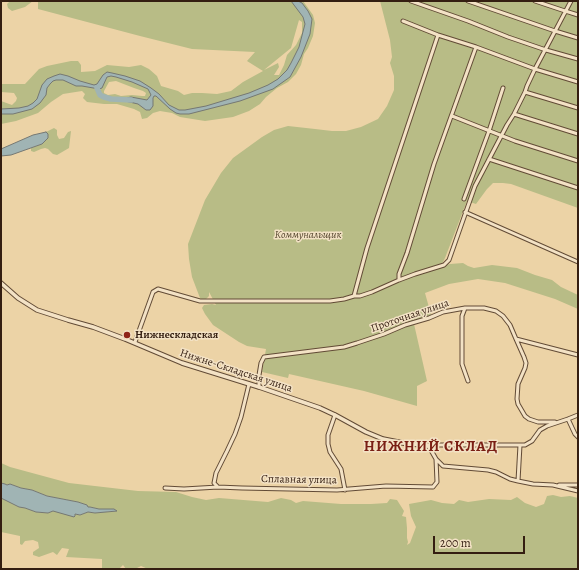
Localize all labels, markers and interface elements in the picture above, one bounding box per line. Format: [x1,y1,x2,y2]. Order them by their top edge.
park label: Коммунальщик [274,228,342,242]
street label: Проточная улица [369,296,451,336]
place label: Нижнескладская [135,328,218,342]
marker: Нижнескладская [122,330,132,340]
street label: Нижне-Складская улица [178,347,294,395]
district label: НИЖНИЙ СКЛАД [364,438,498,456]
street label: Сплавная улица [261,473,337,487]
scale bar [435,528,527,554]
text: 200 m [440,535,471,551]

